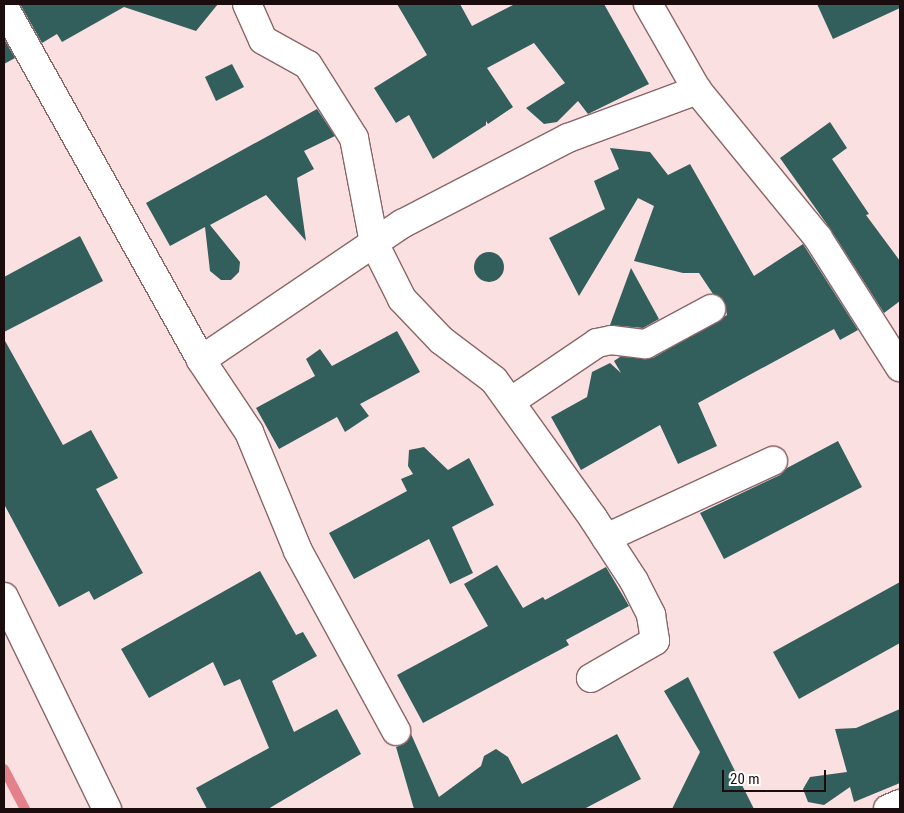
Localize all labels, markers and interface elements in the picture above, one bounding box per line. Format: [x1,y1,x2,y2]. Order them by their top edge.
scale bar [724,760,828,792]
text: 20 m [730,770,760,788]

